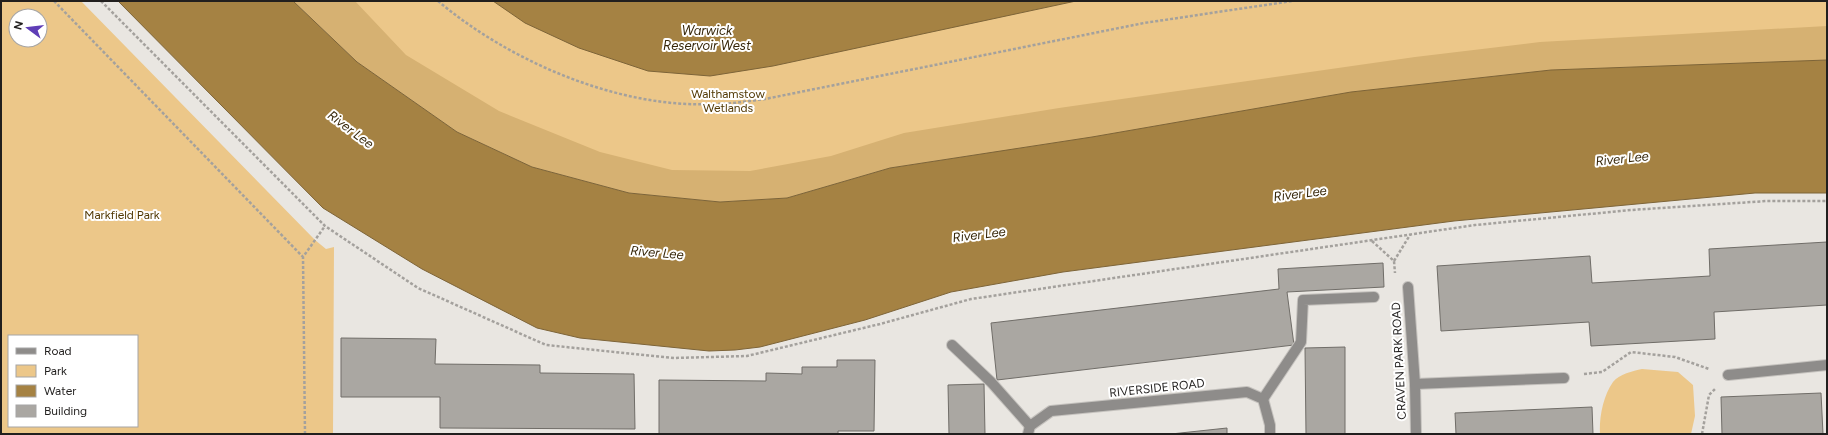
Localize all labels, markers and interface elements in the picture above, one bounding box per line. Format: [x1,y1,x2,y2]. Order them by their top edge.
north arrow [8,8,48,48]
text: N [11,20,26,31]
water label: Warwick Reservoir West [663,23,752,53]
park label: Walthamstow Wetlands [691,87,765,115]
water label: River Lee [325,107,377,151]
water label: River Lee [1595,148,1649,169]
water label: River Lee [1273,183,1328,204]
park label: Markfield Park [84,208,160,222]
water label: River Lee [952,224,1007,245]
water label: River Lee [630,243,684,262]
street label: CRAVEN PARK ROAD [1389,302,1409,420]
legend [8,335,138,427]
text: Road [44,344,72,358]
text: Park [44,364,67,378]
street label: RIVERSIDE ROAD [1109,376,1205,400]
text: Water [44,384,76,398]
text: Building [44,404,87,418]

